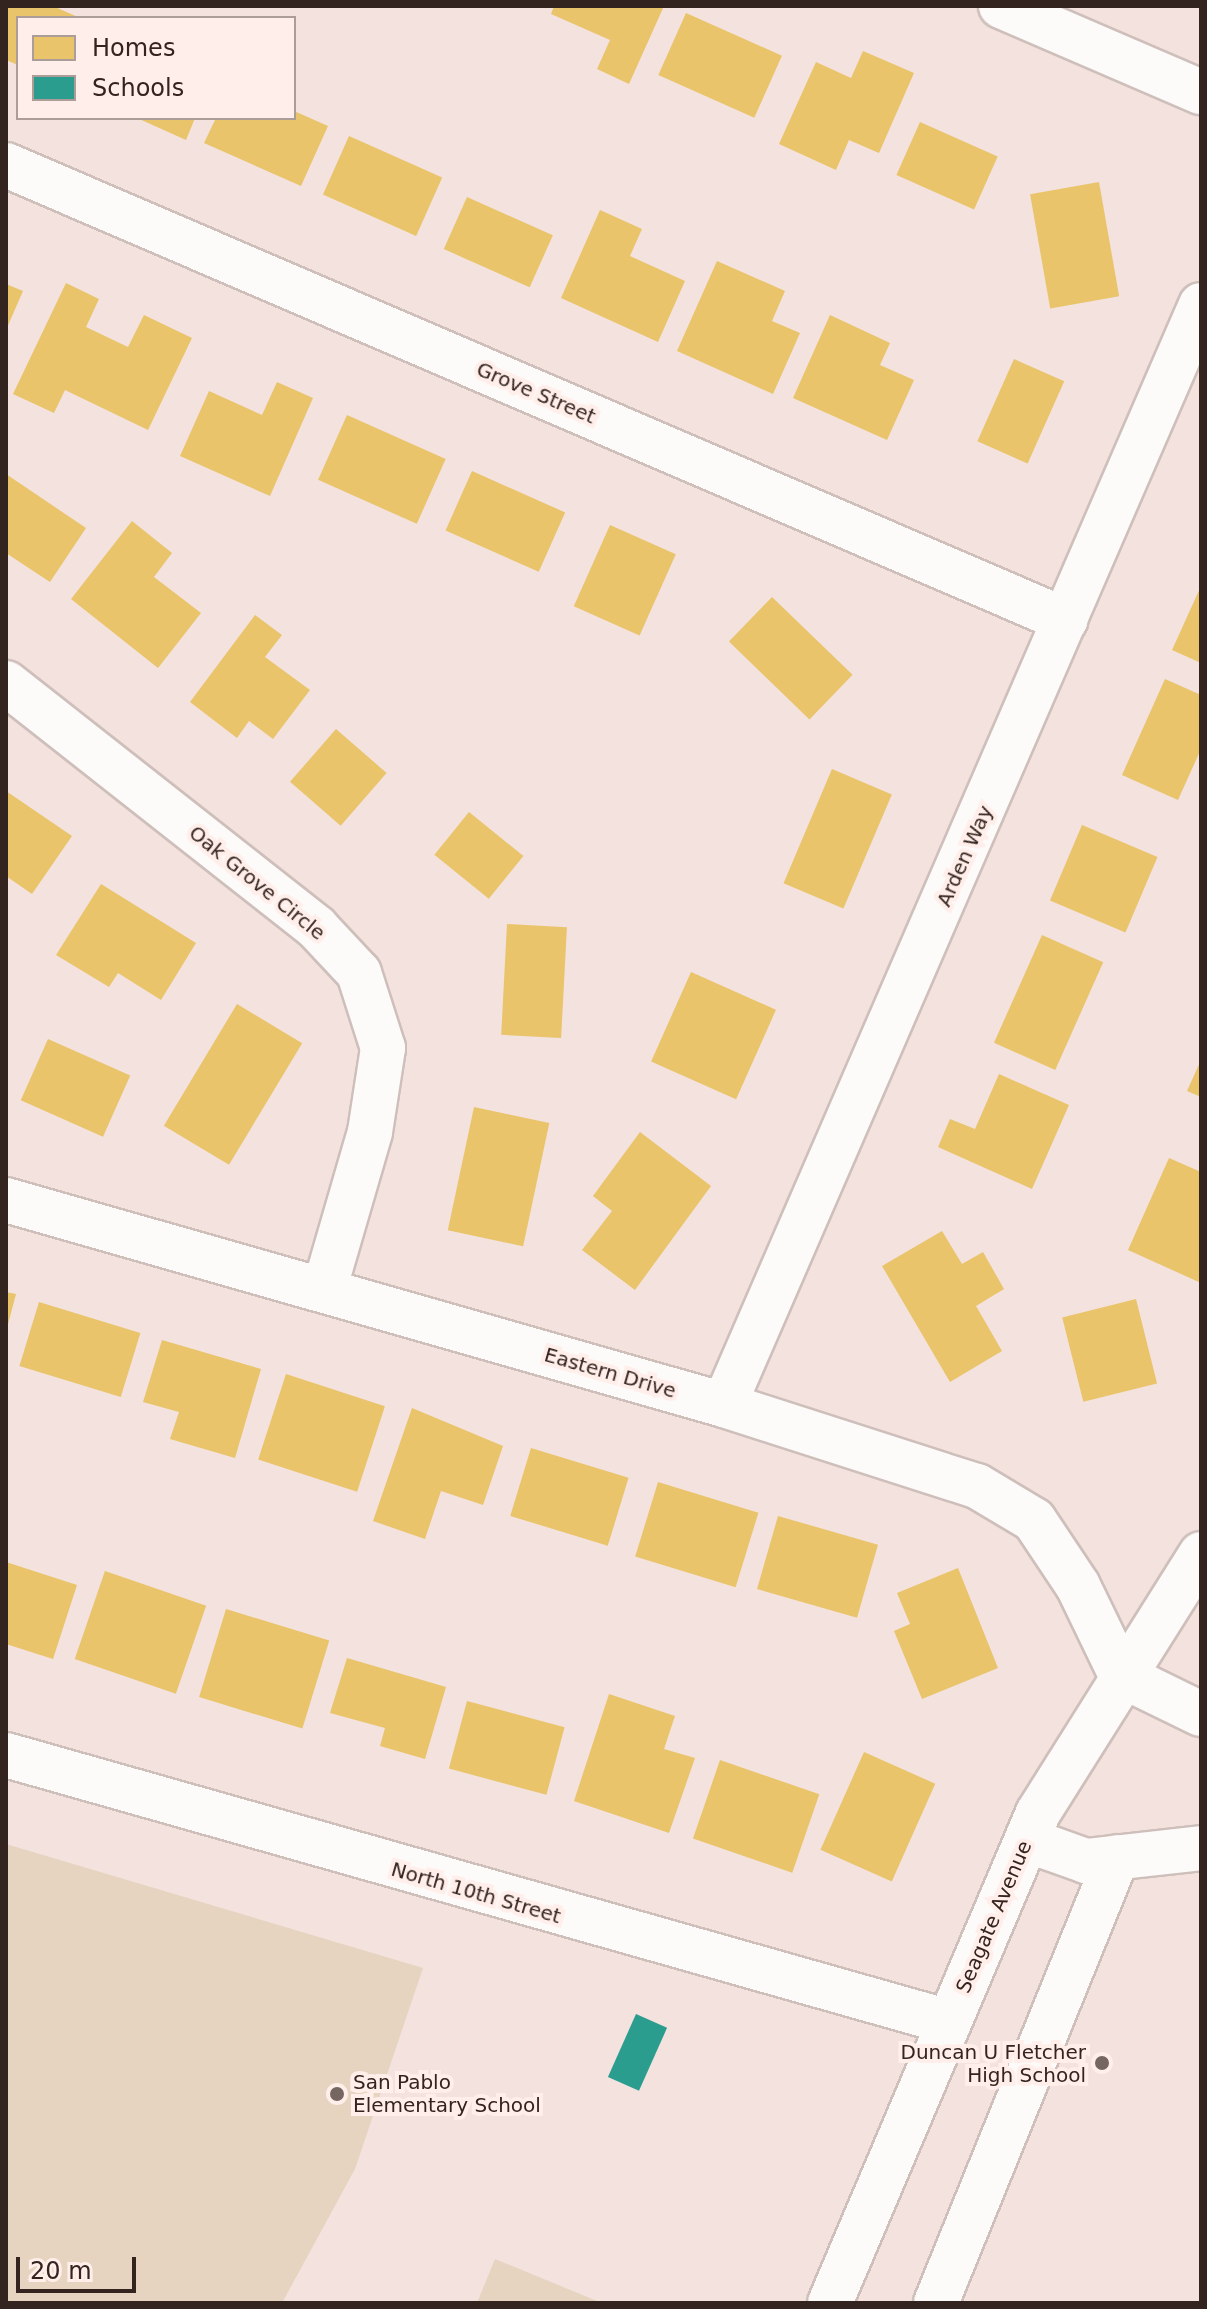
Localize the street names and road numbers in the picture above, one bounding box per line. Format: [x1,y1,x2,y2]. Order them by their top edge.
street label: Grove Street [473,357,599,429]
street label: Arden Way [932,802,998,910]
street label: Oak Grove Circle [184,821,330,945]
street label: Eastern Drive [541,1343,679,1403]
street label: Seagate Avenue [951,1837,1037,1997]
street label: North 10th Street [388,1857,564,1929]

